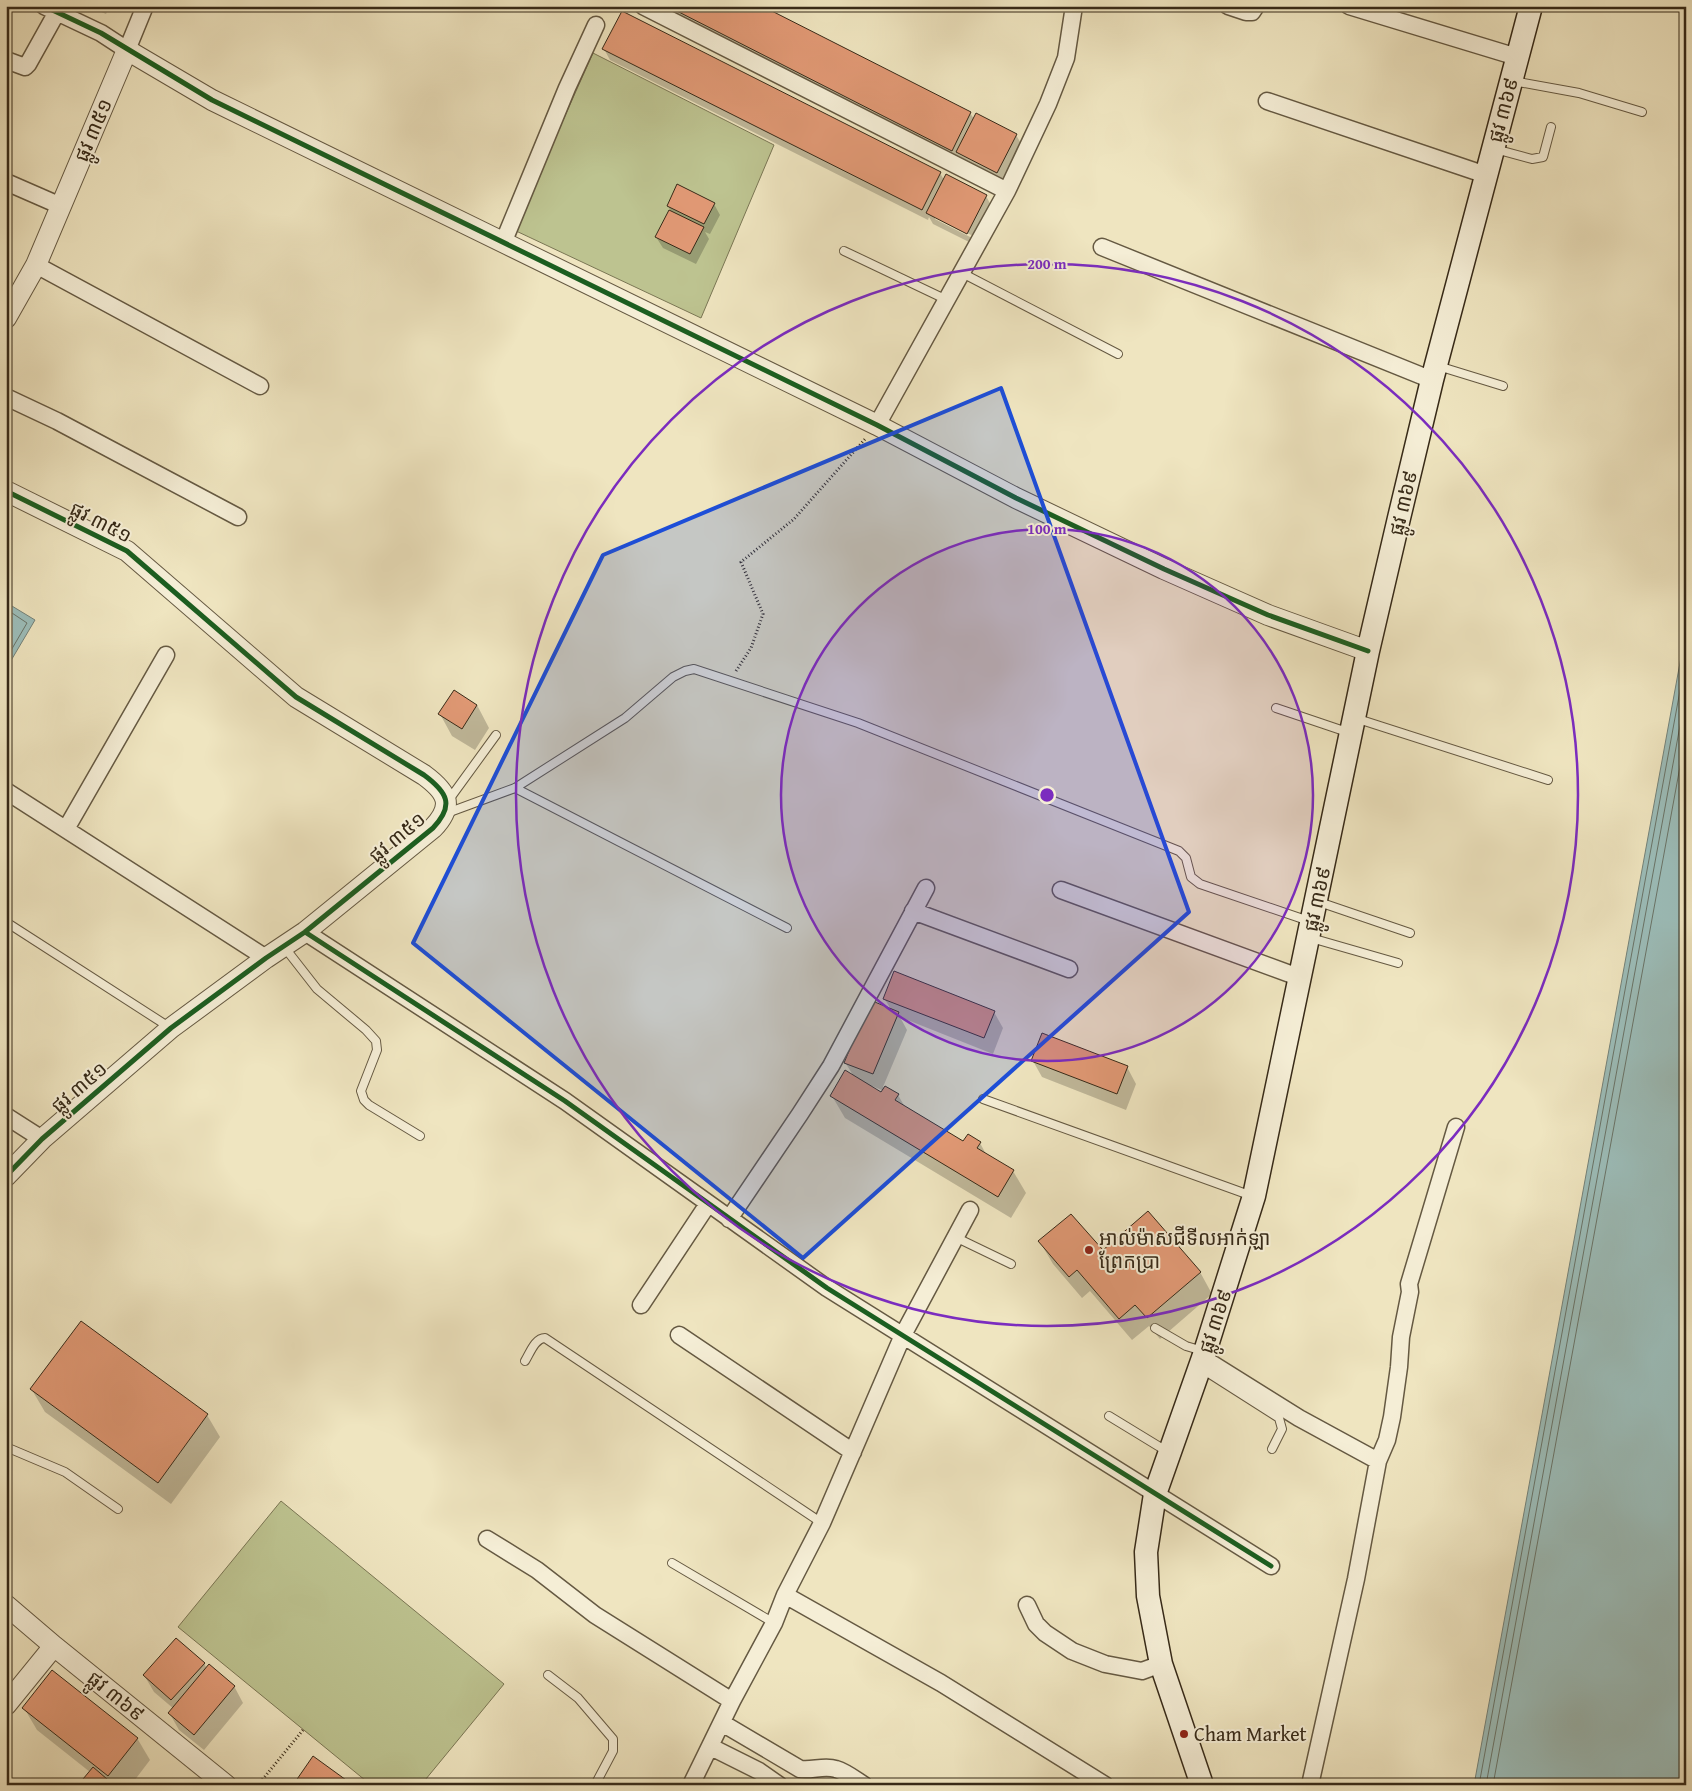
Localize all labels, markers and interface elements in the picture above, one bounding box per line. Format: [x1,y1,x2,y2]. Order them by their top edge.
street label: ផ្លូវ ៣៦៩ [1480,74,1530,147]
street label: ផ្លូវ ៣៥១ [66,94,123,168]
text: 200 m [1027,253,1067,274]
street label: ផ្លូវ ៣៦៩ [1381,467,1429,540]
street label: ផ្លូវ ៣៥១ [63,494,137,554]
text: 100 m [1027,518,1067,539]
centre of rings [1038,786,1056,804]
street label: ផ្លូវ ៣៥១ [362,804,435,873]
street label: ផ្លូវ ៣៦៩ [1295,863,1342,935]
street label: ផ្លូវ ៣៥១ [44,1054,116,1123]
place label: អាល់ម៉ាសជីទីលអាក់ឡា ព្រែកប្រា [1099,1223,1271,1275]
marker: អាល់ម៉ាសជីទីលអាក់ឡា ព្រែកប្រា [1083,1244,1095,1256]
street label: ផ្លូវ ៣៦៩ [1190,1285,1243,1358]
street label: ផ្លូវ ៣៦៩ [78,1663,151,1732]
place label: Cham Market [1194,1719,1307,1748]
marker: Cham Market [1178,1728,1190,1740]

